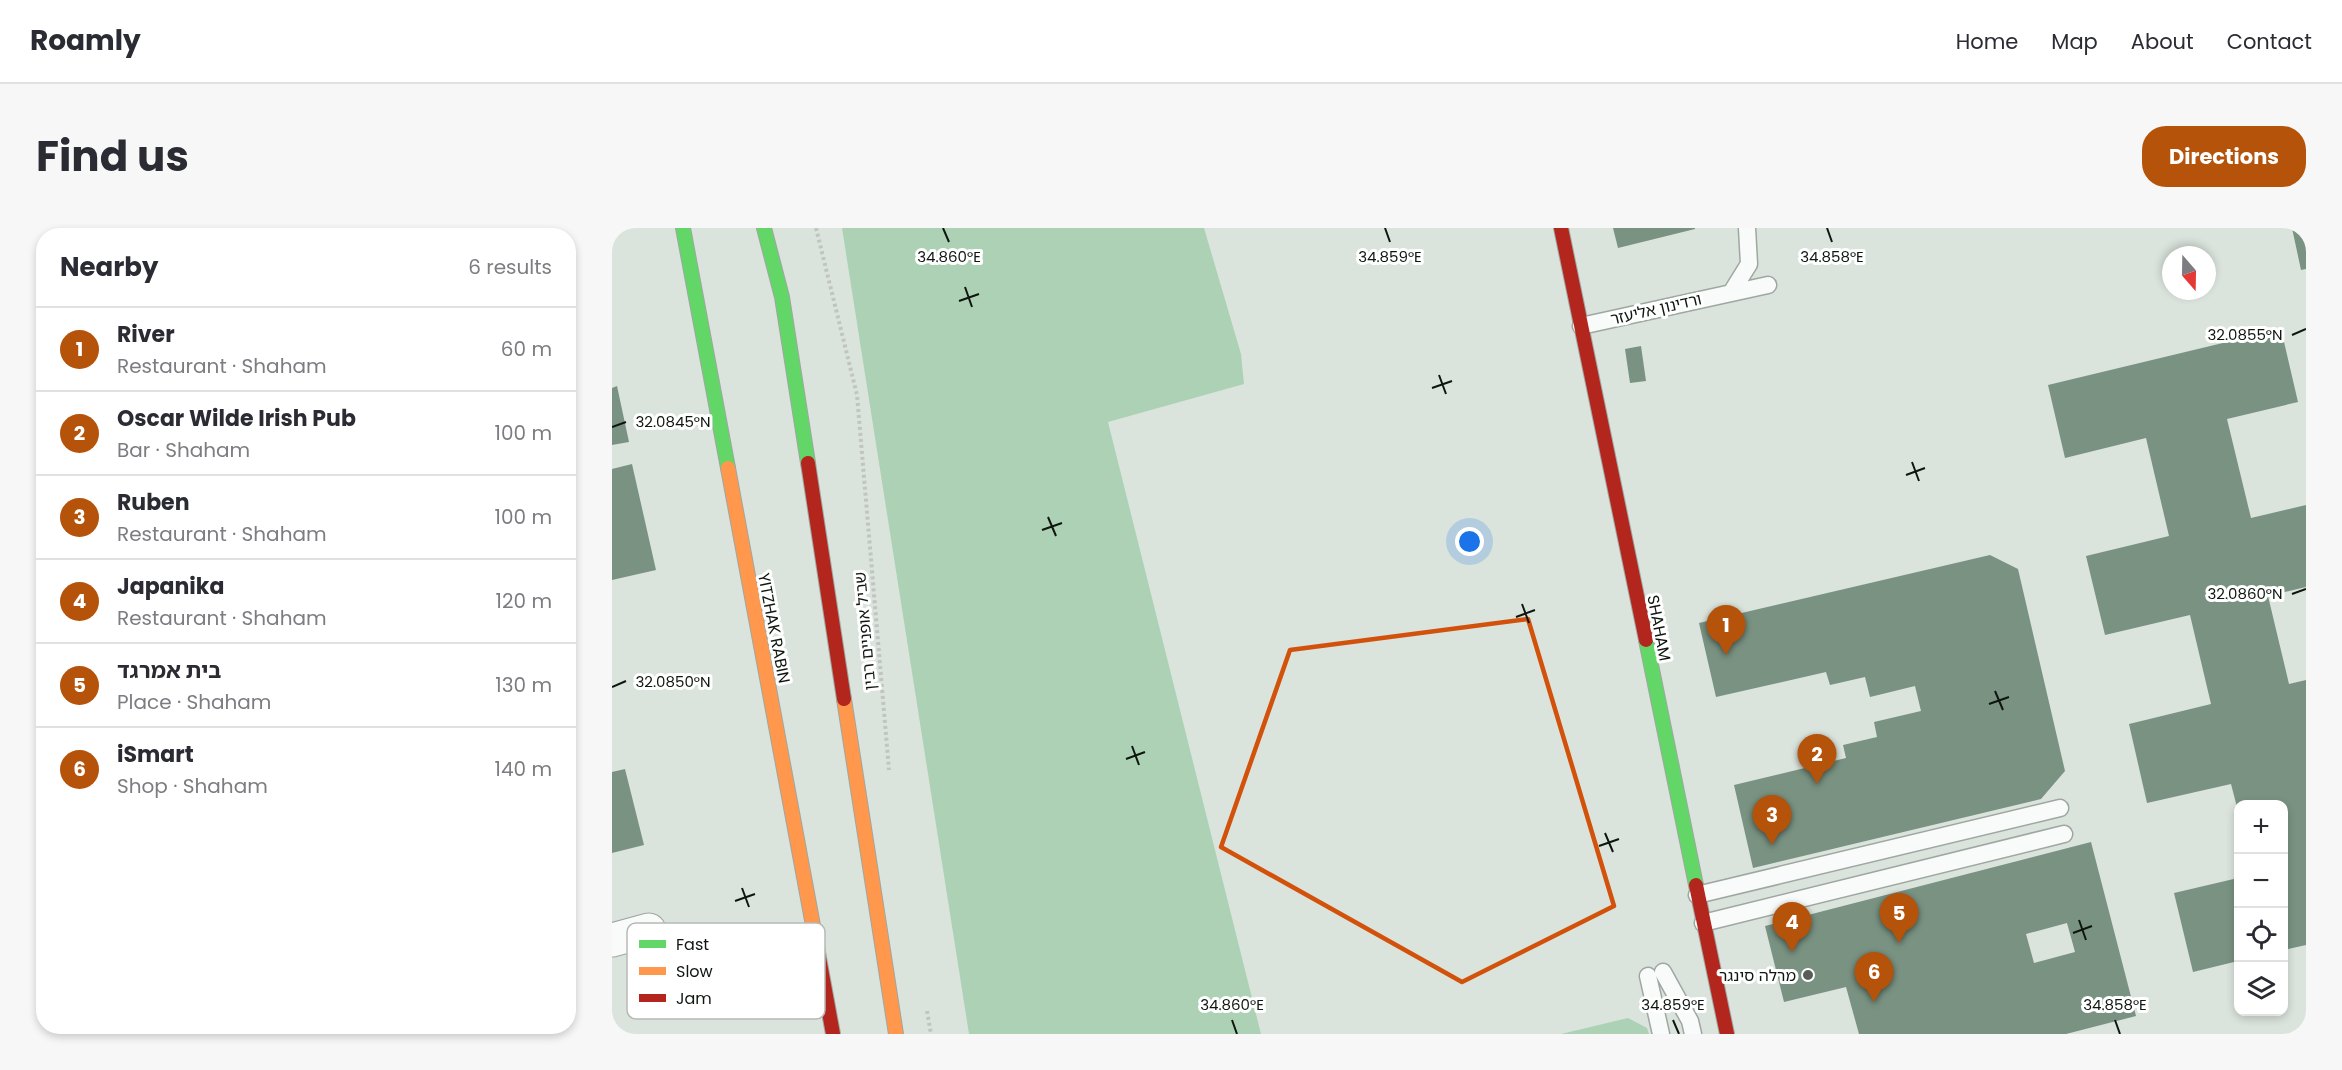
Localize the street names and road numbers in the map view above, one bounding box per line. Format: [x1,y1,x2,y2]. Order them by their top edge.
street label: ורדינון אליעזר [1608,287,1704,331]
street label: YITZHAK RABIN [752,571,796,685]
street label: שביל אופניים רבין [848,571,882,691]
street label: SHAHAM [1641,593,1677,663]

